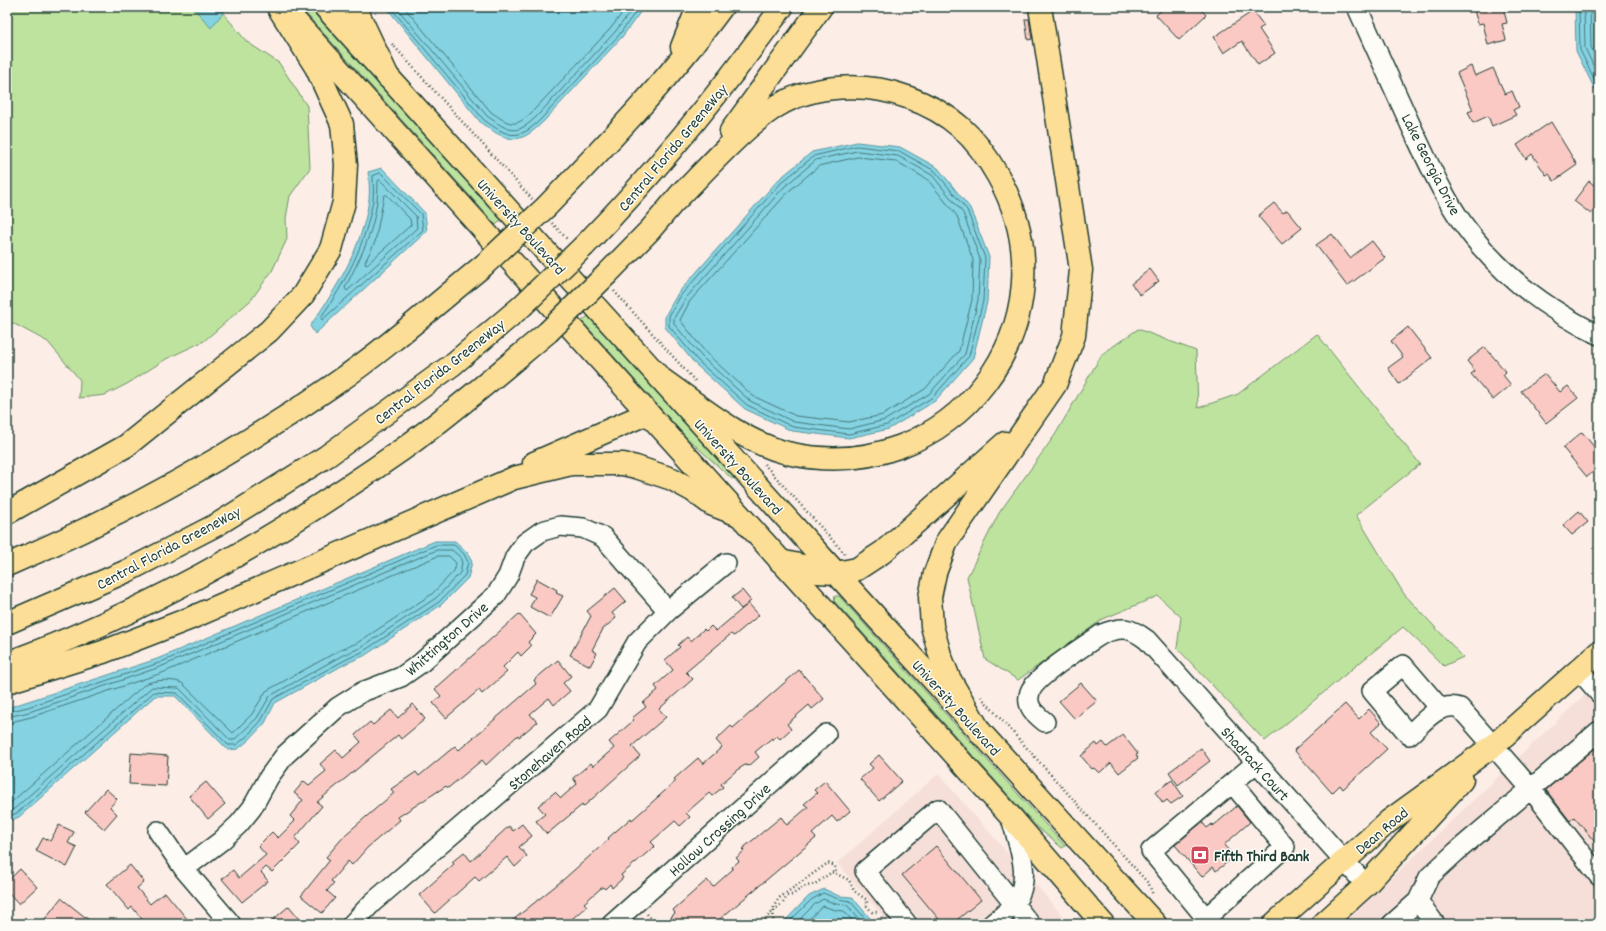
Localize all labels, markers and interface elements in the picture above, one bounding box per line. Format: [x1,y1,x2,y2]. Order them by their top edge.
street label: Central Florida GreeneWay [614,79,735,217]
street label: Lake Georgia Drive [1394,110,1465,220]
street label: University Boulevard [470,174,570,281]
street label: Central Florida GreeneWay [370,314,511,431]
street label: University Boulevard [687,414,787,521]
street label: Central Florida GreeneWay [93,501,246,597]
street label: Whittington Drive [401,597,494,683]
street label: University Boulevard [905,655,1005,762]
street label: Stonehaven Road [504,711,597,797]
street label: Shadrack Court [1214,722,1294,807]
street label: Hollow Crossing Drive [665,779,777,883]
street label: Dean Road [1351,803,1414,861]
bank icon: Fifth Third Bank [1189,844,1211,866]
place label: Fifth Third Bank [1214,846,1310,869]

